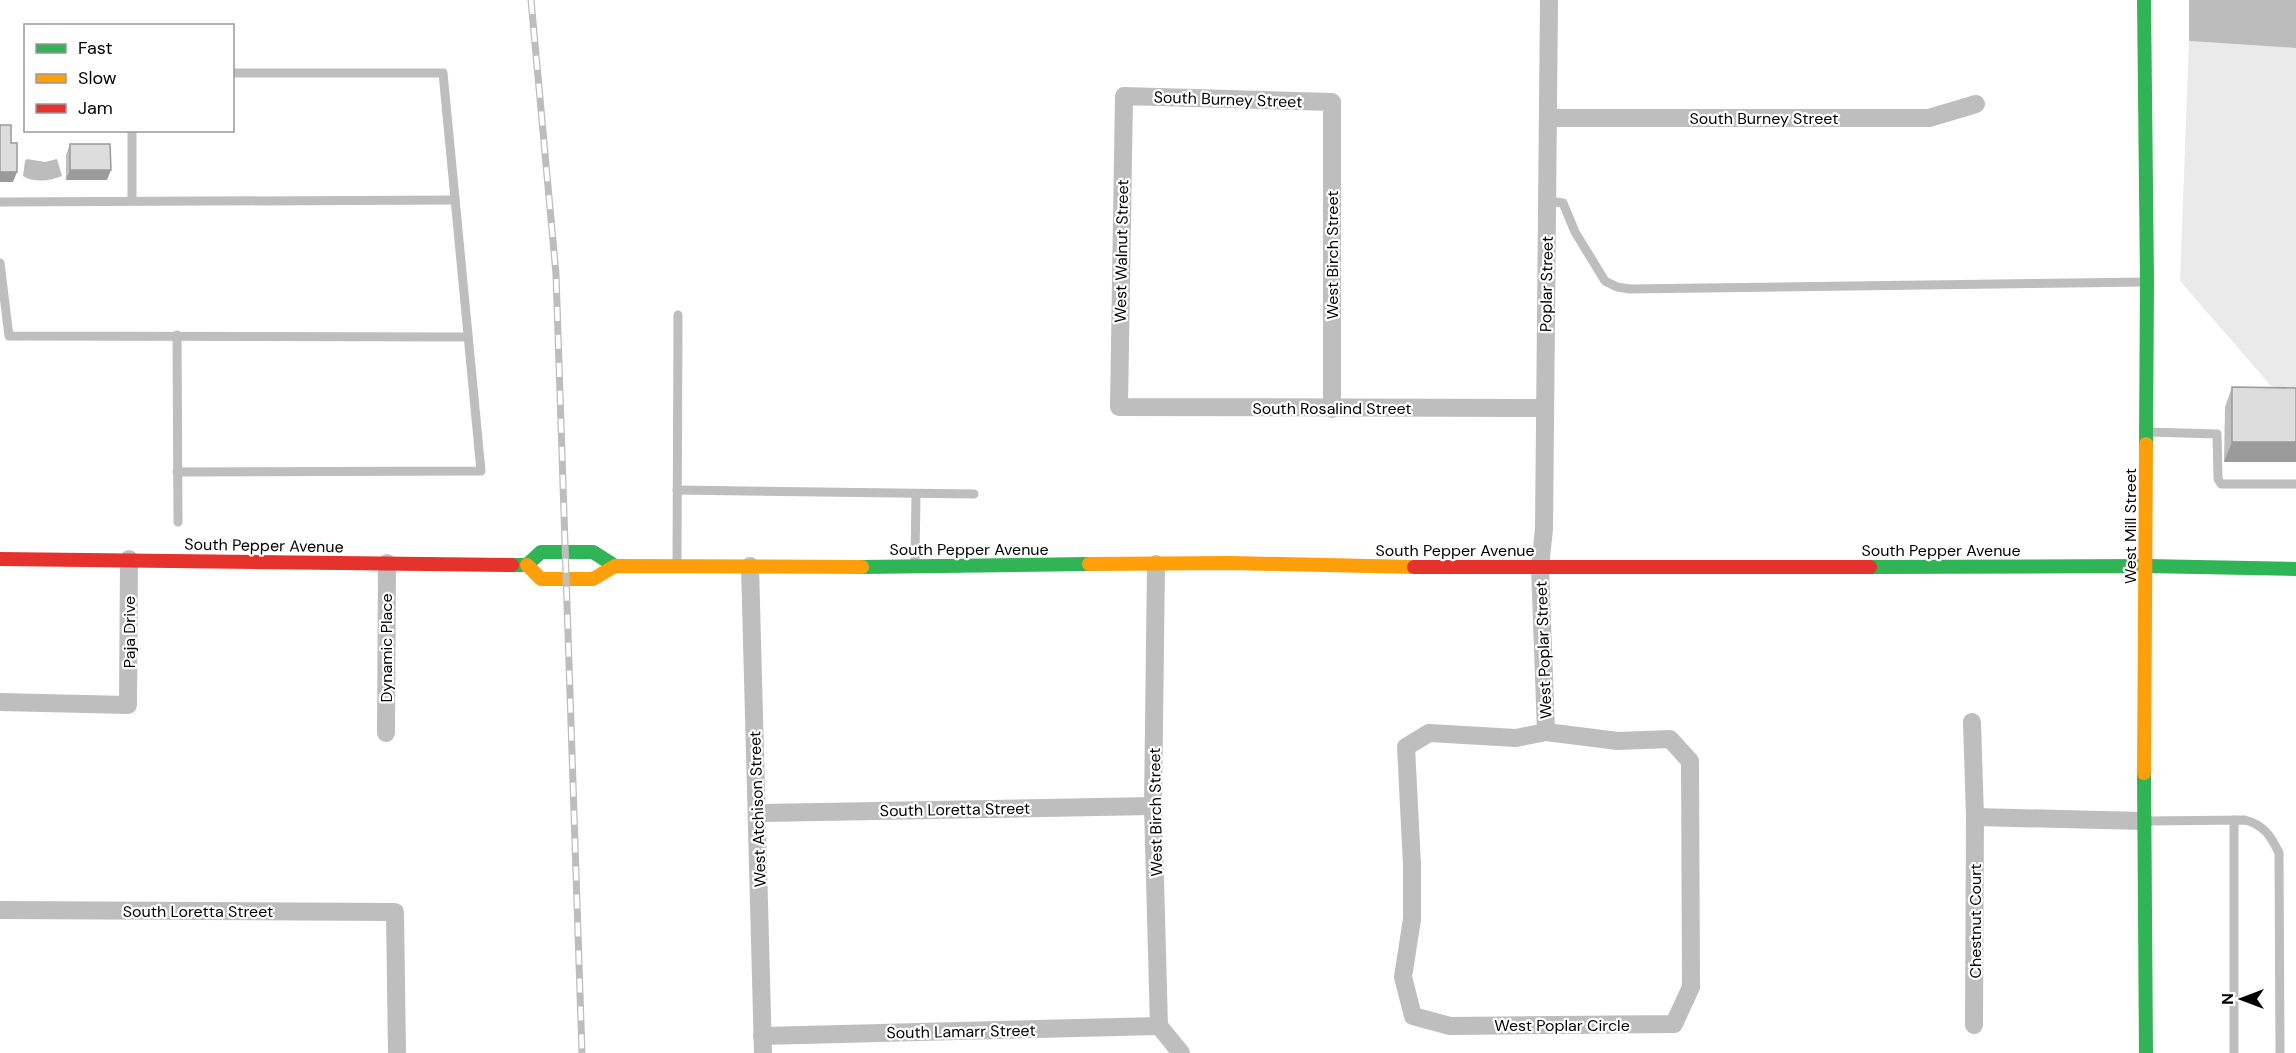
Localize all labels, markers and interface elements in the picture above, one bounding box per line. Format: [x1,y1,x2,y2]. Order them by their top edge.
legend [24,24,234,132]
text: Fast [78,36,113,60]
text: Slow [78,66,117,90]
street label: South Burney Street [1153,86,1303,113]
text: Jam [78,96,113,120]
street label: South Burney Street [1690,108,1838,129]
street label: West Walnut Street [1110,179,1133,323]
street label: West Birch Street [1322,190,1343,320]
street label: Poplar Street [1535,236,1558,332]
street label: South Rosalind Street [1252,398,1412,419]
street label: West Mill Street [2120,468,2141,584]
street label: South Pepper Avenue [184,534,344,557]
street label: South Pepper Avenue [889,539,1049,560]
street label: South Pepper Avenue [1375,540,1535,561]
street label: South Pepper Avenue [1861,540,2021,561]
street label: West Poplar Street [1531,581,1556,719]
street label: Dynamic Place [376,593,397,703]
street label: Paja Drive [119,596,140,668]
street label: West Atchison Street [744,730,771,888]
street label: West Birch Street [1144,747,1167,877]
street label: South Loretta Street [880,798,1030,821]
street label: Chestnut Court [1965,864,1986,978]
street label: South Loretta Street [123,901,273,922]
north arrow [2212,969,2272,1029]
text: N [2217,993,2238,1005]
street label: West Poplar Circle [1494,1015,1630,1036]
street label: South Lamarr Street [886,1020,1036,1043]

